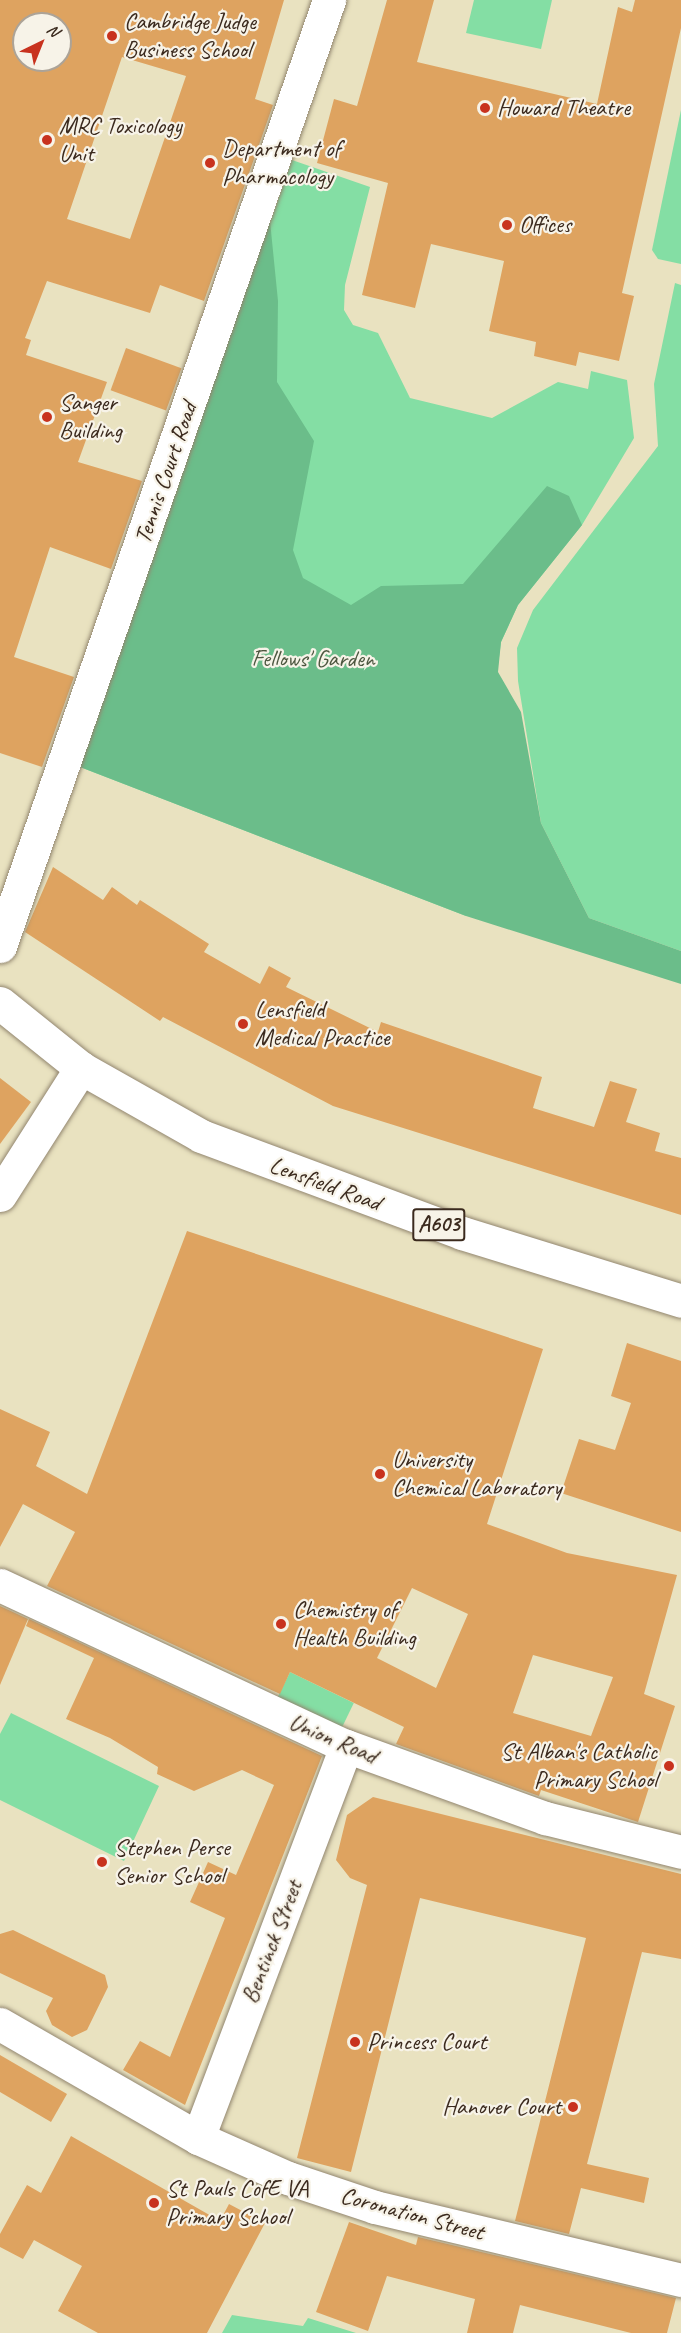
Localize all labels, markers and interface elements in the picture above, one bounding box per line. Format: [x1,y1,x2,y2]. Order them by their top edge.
place label: Cambridge Judge Business School [124,8,256,64]
north arrow [12,12,72,72]
text: N [42,20,63,41]
marker: Cambridge Judge Business School [105,29,119,43]
place label: Howard Theatre [497,94,629,122]
marker: Howard Theatre [478,101,492,115]
place label: MRC Toxicology Unit [59,112,182,168]
marker: MRC Toxicology Unit [40,133,54,147]
place label: Department of Pharmacology [222,135,340,191]
marker: Department of Pharmacology [203,156,217,170]
place label: Offices [519,211,571,239]
marker: Offices [500,218,514,232]
place label: Sanger Building [59,389,122,445]
street label: Tennis Court Road [128,398,204,548]
marker: Sanger Building [40,410,54,424]
park label: Fellows' Garden [251,645,375,673]
place label: Lensfield Medical Practice [255,996,389,1052]
marker: Lensfield Medical Practice [236,1017,250,1031]
street label: Lensfield Road [266,1151,384,1217]
road number: A603 [412,1206,466,1244]
place label: University Chemical Laboratory [392,1446,561,1502]
marker: University Chemical Laboratory [373,1467,387,1481]
place label: Chemistry of Health Building [293,1596,416,1652]
marker: Chemistry of Health Building [274,1617,288,1631]
street label: Union Road [285,1708,381,1770]
place label: St Alban's Catholic Primary School [500,1738,657,1794]
marker: St Alban's Catholic Primary School [662,1759,676,1773]
place label: Stephen Perse Senior School [114,1834,229,1890]
marker: Stephen Perse Senior School [95,1855,109,1869]
street label: Bentinck Street [235,1876,309,2008]
place label: Princess Court [367,2028,486,2056]
marker: Princess Court [348,2035,362,2049]
place label: Hanover Court [442,2093,561,2121]
marker: Hanover Court [566,2100,580,2114]
place label: St Pauls CofE VA Primary School [166,2175,307,2231]
street label: Coronation Street [337,2181,487,2247]
marker: St Pauls CofE VA Primary School [147,2196,161,2210]

